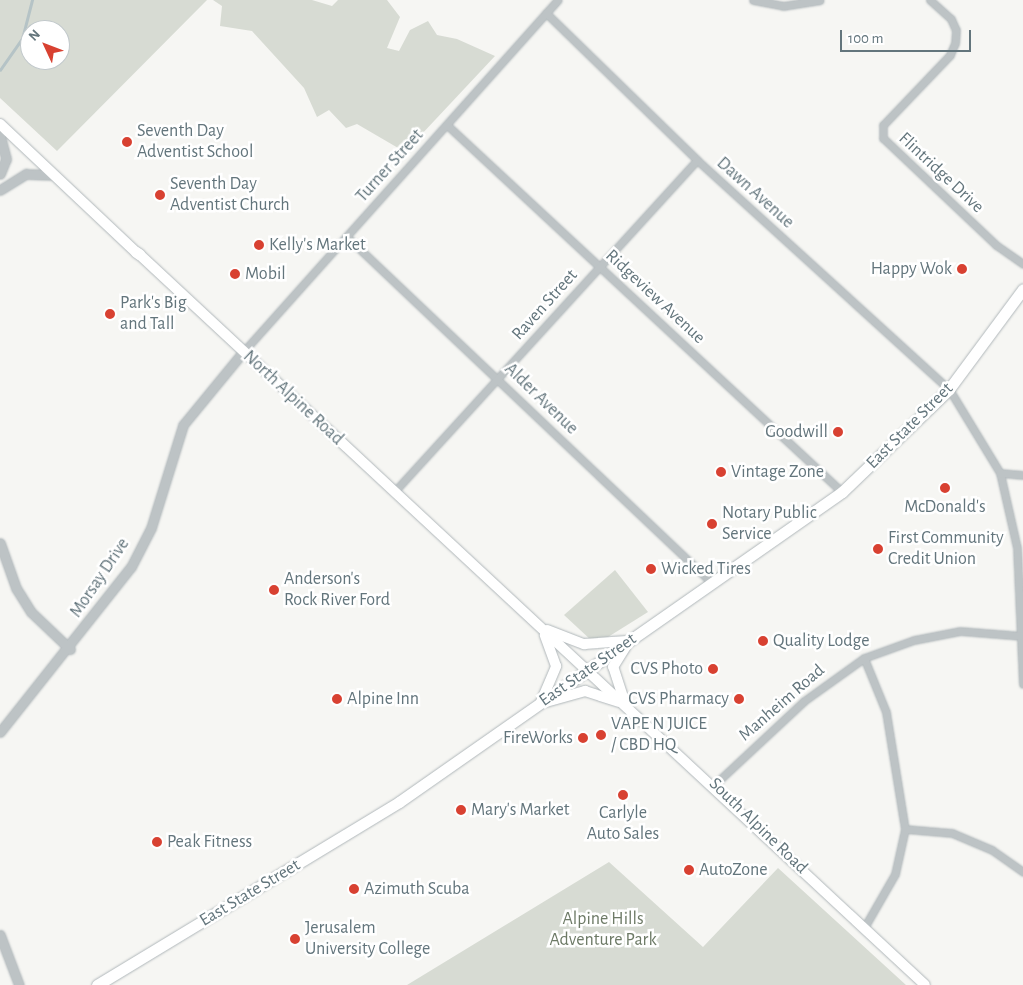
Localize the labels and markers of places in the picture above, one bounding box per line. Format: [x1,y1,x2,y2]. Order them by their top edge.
place label: Seventh Day Adventist School [137,121,253,163]
marker: Seventh Day Adventist School [121,136,133,148]
place label: Seventh Day Adventist Church [170,174,290,216]
marker: Seventh Day Adventist Church [154,189,166,201]
place label: Kelly's Market [269,234,366,256]
marker: Kelly's Market [253,239,265,251]
place label: Happy Wok [871,258,952,280]
place label: Mobil [245,263,286,285]
marker: Happy Wok [956,263,968,275]
marker: Mobil [229,268,241,280]
place label: Park's Big and Tall [120,293,186,336]
marker: Park's Big and Tall [104,308,116,320]
place label: Goodwill [765,421,828,443]
marker: Goodwill [832,426,844,438]
place label: Vintage Zone [731,461,824,483]
marker: Vintage Zone [715,466,727,478]
marker: McDonald's [939,482,951,494]
place label: McDonald's [904,496,986,518]
place label: Notary Public Service [722,503,817,546]
marker: Notary Public Service [706,518,718,530]
place label: First Community Credit Union [888,528,1004,570]
marker: First Community Credit Union [872,543,884,555]
place label: Wicked Tires [661,558,751,580]
marker: Wicked Tires [645,563,657,575]
place label: Anderson's Rock River Ford [284,569,390,612]
marker: Anderson's Rock River Ford [268,584,280,596]
place label: Quality Lodge [773,630,870,652]
marker: Quality Lodge [757,635,769,647]
place label: CVS Photo [630,658,703,680]
marker: CVS Photo [707,663,719,675]
place label: Alpine Inn [347,688,419,710]
place label: CVS Pharmacy [628,688,729,710]
marker: Alpine Inn [331,693,343,705]
marker: CVS Pharmacy [733,693,745,705]
place label: VAPE N JUICE / CBD HQ [611,714,707,756]
place label: FireWorks [503,727,573,749]
marker: VAPE N JUICE / CBD HQ [595,729,607,741]
marker: FireWorks [577,732,589,744]
marker: Carlyle Auto Sales [617,789,629,801]
place label: Mary's Market [471,799,569,821]
place label: Carlyle Auto Sales [587,803,659,846]
marker: Mary's Market [455,804,467,816]
place label: Peak Fitness [167,831,252,853]
marker: Peak Fitness [151,836,163,848]
place label: AutoZone [699,859,768,881]
marker: AutoZone [683,864,695,876]
place label: Azimuth Scuba [364,878,470,900]
marker: Azimuth Scuba [348,883,360,895]
place label: Jerusalem University College [305,918,430,961]
marker: Jerusalem University College [289,933,301,945]

